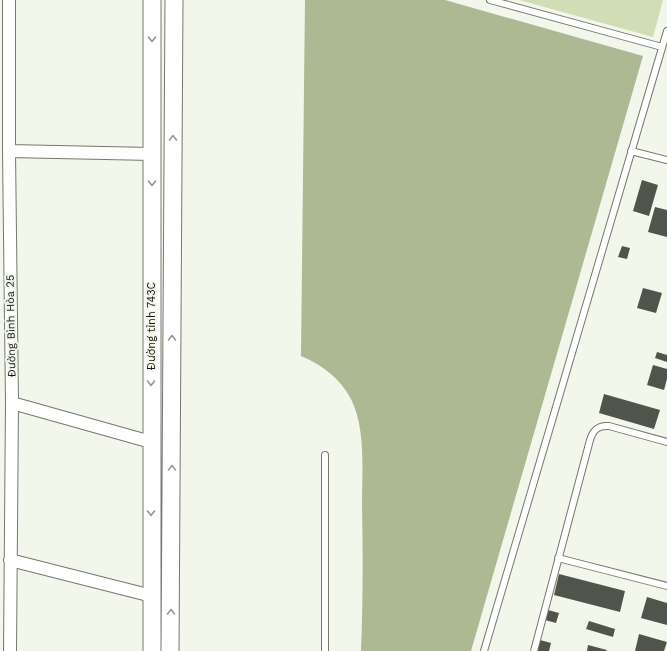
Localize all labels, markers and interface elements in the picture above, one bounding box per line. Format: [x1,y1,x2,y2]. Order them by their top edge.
one-way arrow [148,36,156,42]
one-way arrow [169,135,177,141]
one-way arrow [148,180,156,186]
street label: Đường Bình Hòa 25 [4,275,18,377]
street label: Đường tỉnh 743C [145,281,158,370]
one-way arrow [168,335,176,341]
one-way arrow [147,380,155,386]
one-way arrow [167,465,176,471]
one-way arrow [147,510,155,516]
one-way arrow [167,609,175,615]

